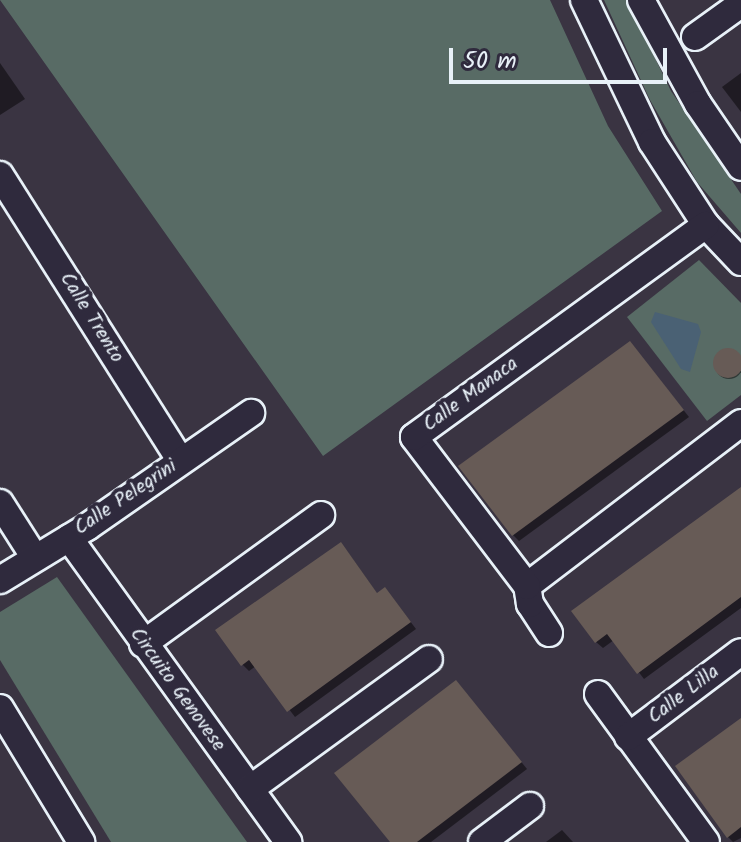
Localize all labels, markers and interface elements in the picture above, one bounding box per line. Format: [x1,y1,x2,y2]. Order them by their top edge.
scale bar [453,32,671,82]
text: 50 m [463,42,517,81]
street label: Calle Trento [54,268,128,368]
street label: Calle Manaca [419,352,523,438]
street label: Calle Pelegrini [70,455,182,541]
street label: Circuito Genovese [124,623,230,757]
street label: Calle Lilla [644,660,724,730]

